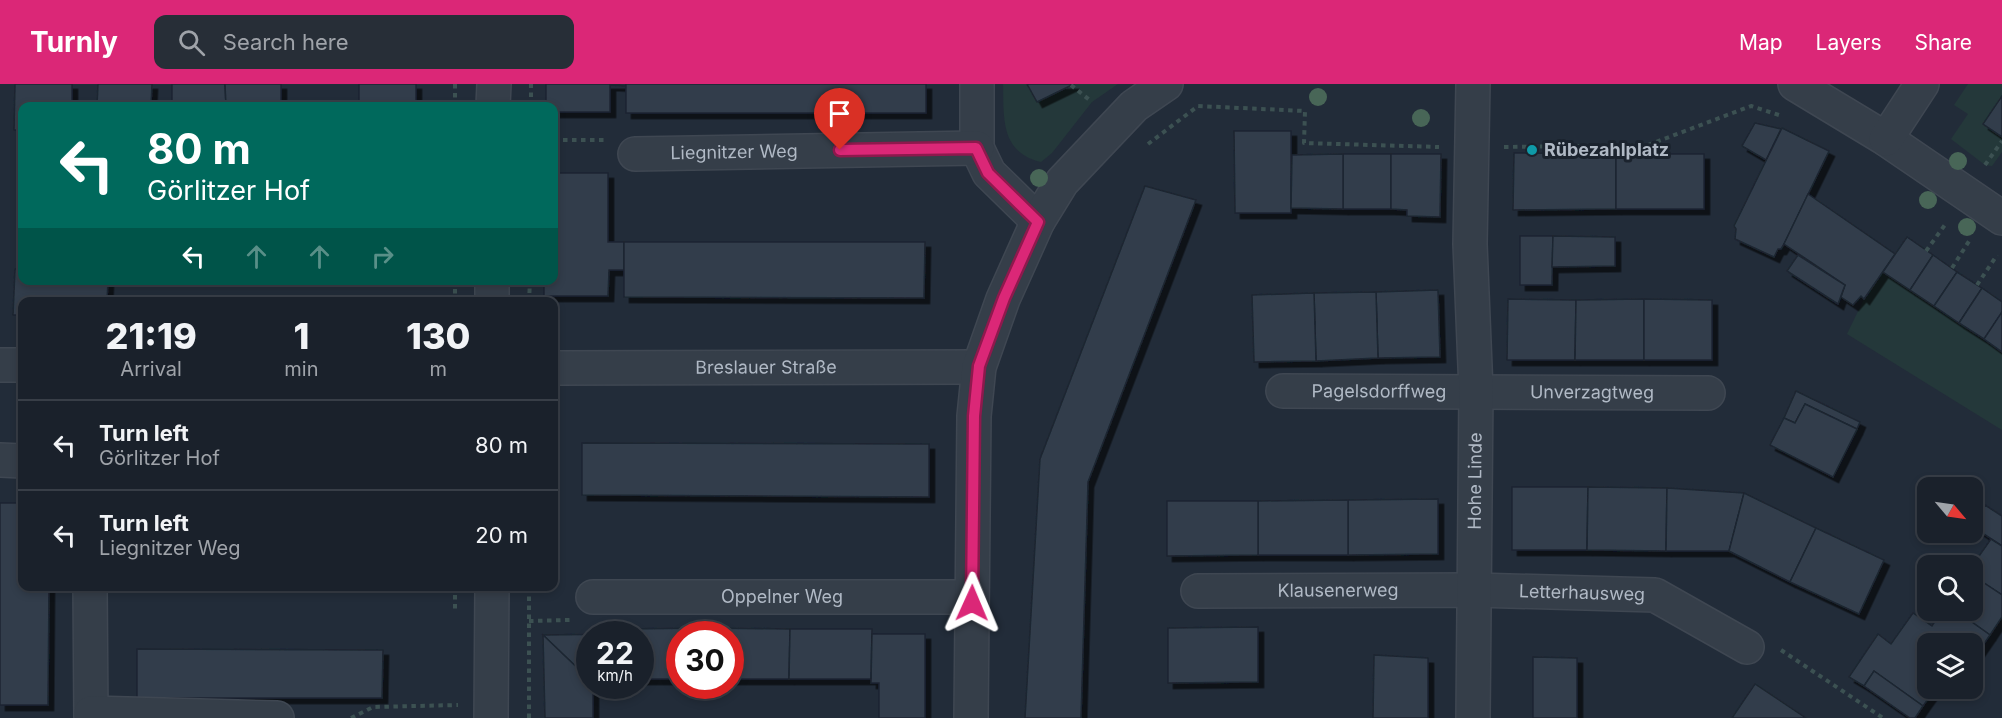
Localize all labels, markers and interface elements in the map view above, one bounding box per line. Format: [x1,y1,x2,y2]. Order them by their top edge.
search box [154,15,574,69]
text: Turnly [30,25,118,59]
icon: search [175,26,208,59]
text: Search here [223,29,349,55]
text: Map [1739,30,1783,55]
text: Layers [1816,30,1882,55]
text: Share [1915,30,1972,55]
pin [814,88,865,150]
icon: arrive [823,97,856,130]
text: 80 m [147,123,251,174]
icon: left [48,126,126,204]
place label: Rübezahlplatz [1544,139,1669,160]
street label: Liegnitzer Weg [670,140,798,163]
marker: Rübezahlplatz [1525,143,1539,157]
text: Görlitzer Hof [147,174,310,207]
icon: left [177,240,210,273]
icon: ahead [240,240,273,273]
icon: ahead [303,240,336,273]
icon: right [366,240,399,273]
text: 21:19 [106,314,197,358]
text: 1 [293,314,309,358]
text: 130 [406,314,470,358]
street label: Breslauer Straße [695,356,837,378]
text: Arrival [120,357,182,381]
text: min [284,357,318,381]
text: m [429,357,447,381]
street label: Pagelsdorffweg [1312,380,1446,402]
street label: Unverzagtweg [1530,381,1654,403]
text: Turn left [99,420,189,446]
icon: left [48,429,81,462]
text: 80 m [475,432,528,458]
street label: Hohe Linde [1464,432,1486,530]
text: Görlitzer Hof [99,446,220,470]
north arrow [1917,477,1983,543]
map controls [1917,477,1983,699]
text: Turn left [99,510,189,536]
icon: left [48,519,81,552]
text: 20 m [475,522,528,548]
text: Liegnitzer Weg [99,536,240,560]
button: search [1917,555,1983,621]
position arrow [940,571,1004,635]
street label: Klausenerweg [1277,579,1399,601]
street label: Letterhausweg [1519,580,1645,605]
street label: Oppelner Weg [721,586,843,607]
speed limit sign: 30 [666,621,744,699]
button: layers [1917,633,1983,699]
text: 22 [596,635,634,671]
text: km/h [597,666,633,685]

